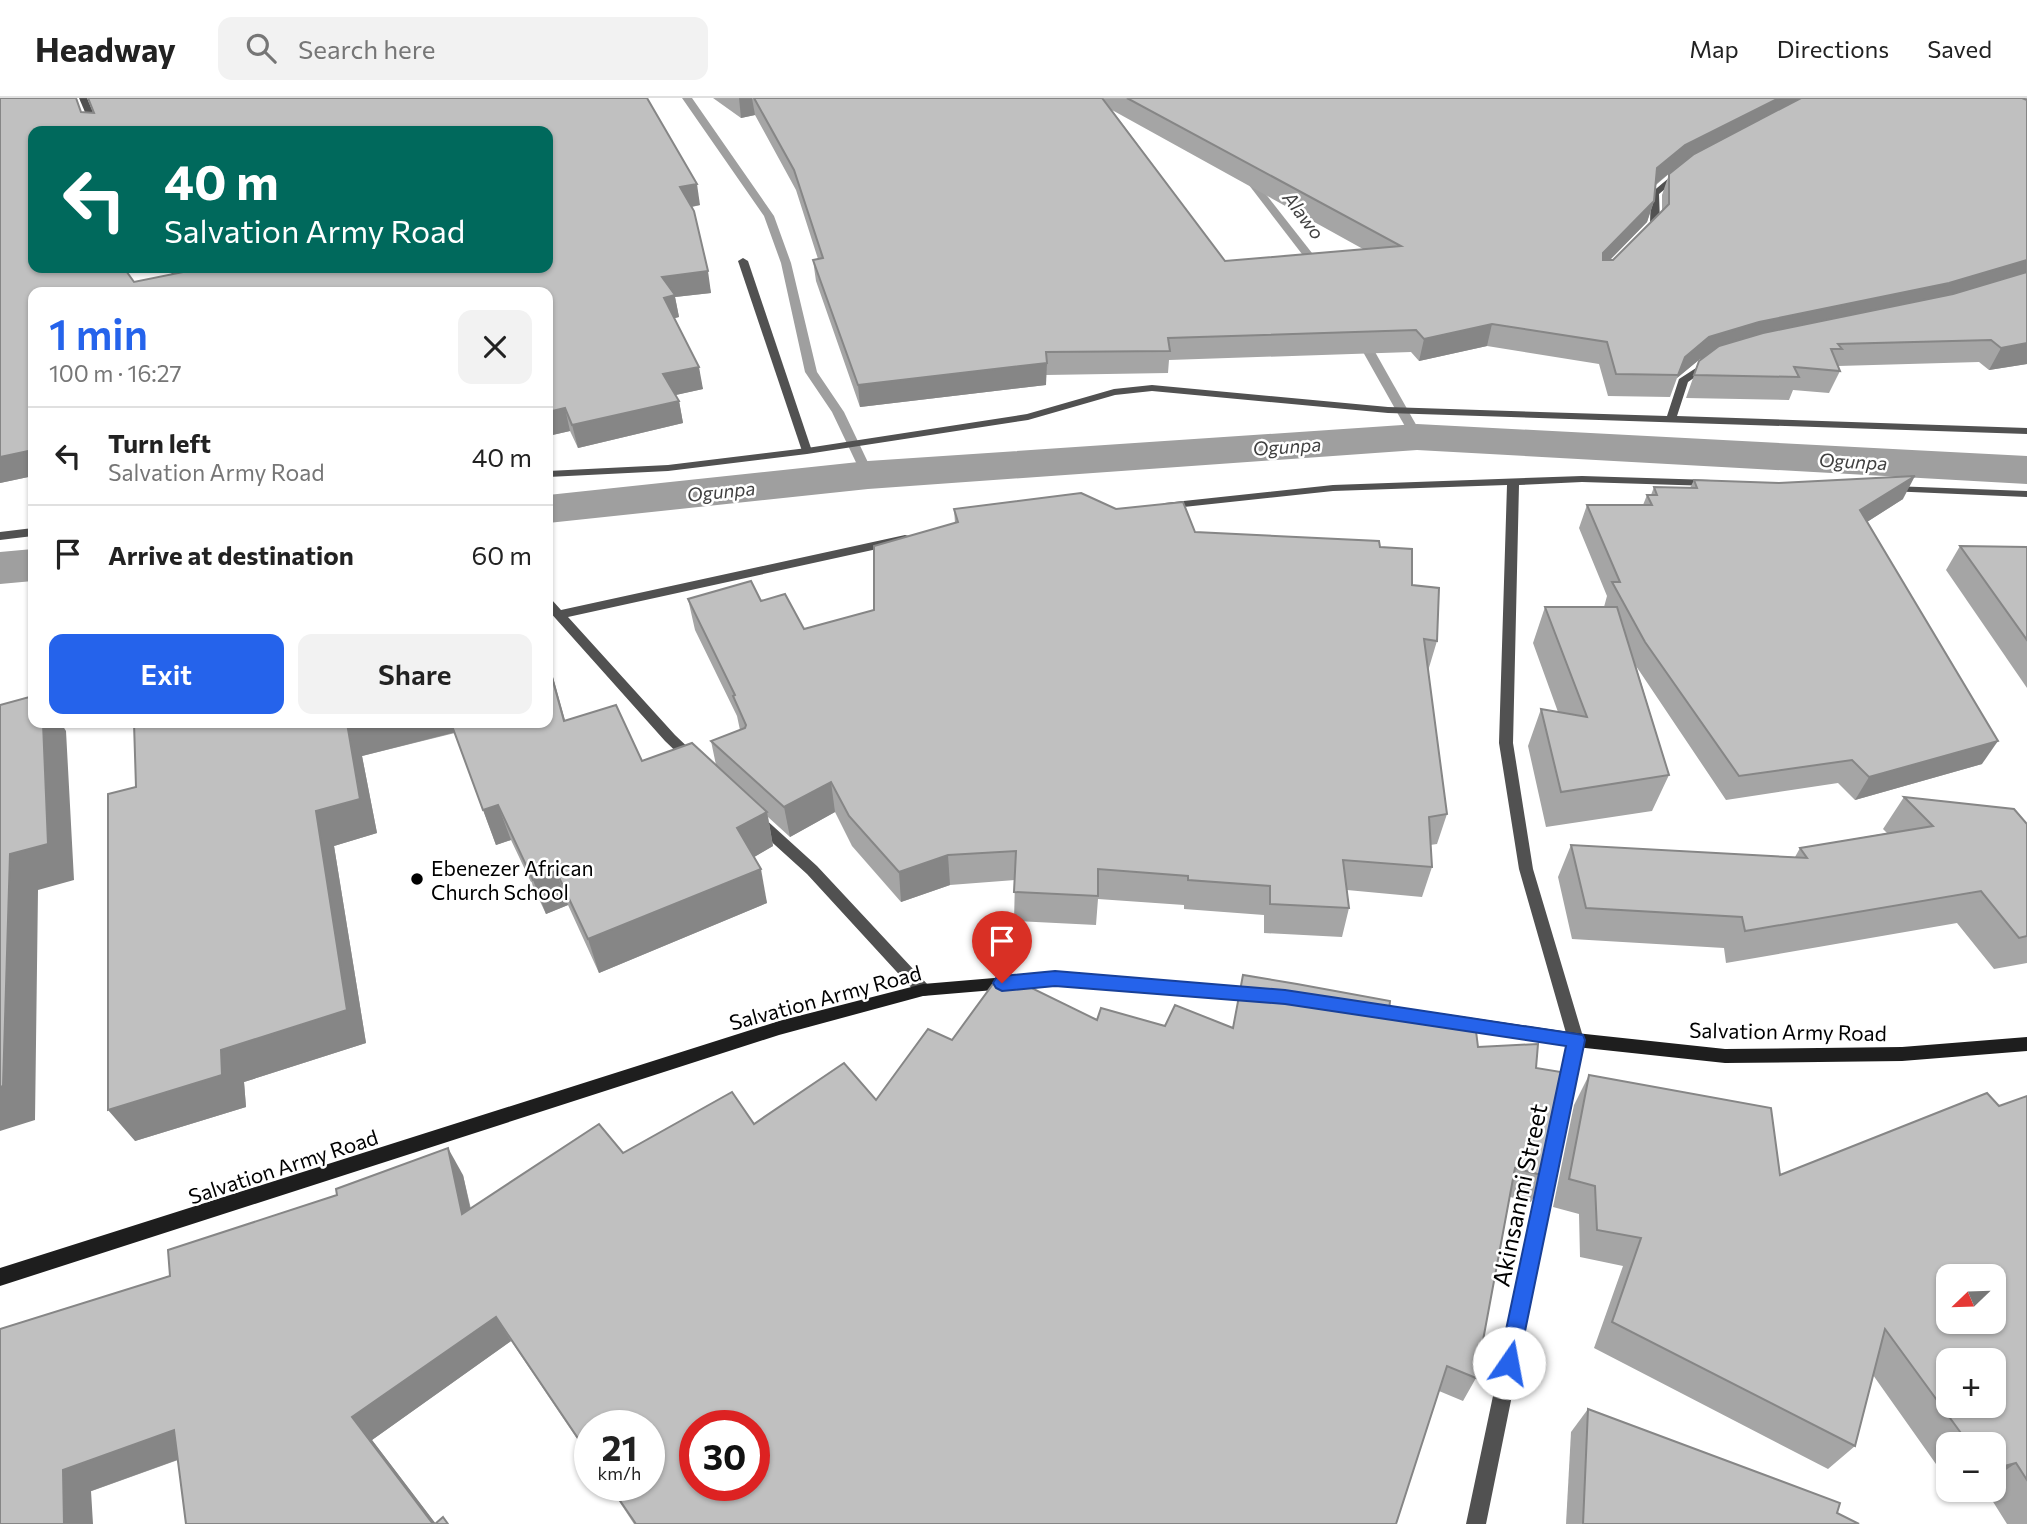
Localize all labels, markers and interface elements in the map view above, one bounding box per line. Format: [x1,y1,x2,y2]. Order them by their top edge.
search box [218,17,708,80]
text: Headway [35,28,176,69]
icon: search [242,29,280,67]
text: Search here [298,33,436,64]
text: Map [1689,34,1739,63]
text: Directions [1777,34,1889,63]
text: Saved [1927,34,1992,63]
text: 40 m [164,150,279,210]
icon: left [49,154,140,245]
water label: Alawo [1278,186,1329,243]
text: Salvation Army Road [164,210,465,250]
text: 1 min [49,307,148,359]
button: close [458,310,532,384]
text: 100 m · 16:27 [49,359,182,387]
text: Turn left [108,427,211,458]
water label: Ogunpa [1252,432,1322,460]
icon: left [49,437,87,475]
text: 40 m [472,441,532,472]
water label: Ogunpa [1818,448,1888,474]
text: Salvation Army Road [108,458,325,486]
water label: Ogunpa [686,476,756,506]
icon: arrive [49,535,87,573]
text: Arrive at destination [108,539,354,570]
text: 60 m [472,539,532,570]
button: Exit [49,634,284,714]
button: Share [298,634,532,714]
place label: Ebenezer African Church School [431,855,594,904]
marker: Ebenezer African Church School [409,871,425,887]
pin [972,911,1032,983]
icon: arrive [983,922,1021,960]
street label: Salvation Army Road [726,959,924,1035]
street label: Salvation Army Road [1689,1017,1887,1045]
street label: Akinsanmi Street [1485,1101,1553,1289]
street label: Salvation Army Road [185,1124,381,1208]
north arrow [1936,1264,2006,1334]
map controls [1936,1264,2006,1502]
position arrow [1472,1326,1546,1400]
button: + [1936,1348,2006,1418]
speed limit sign: 30 [679,1410,770,1501]
text: 21 [602,1425,637,1468]
button: − [1936,1432,2006,1502]
text: km/h [598,1462,641,1484]

